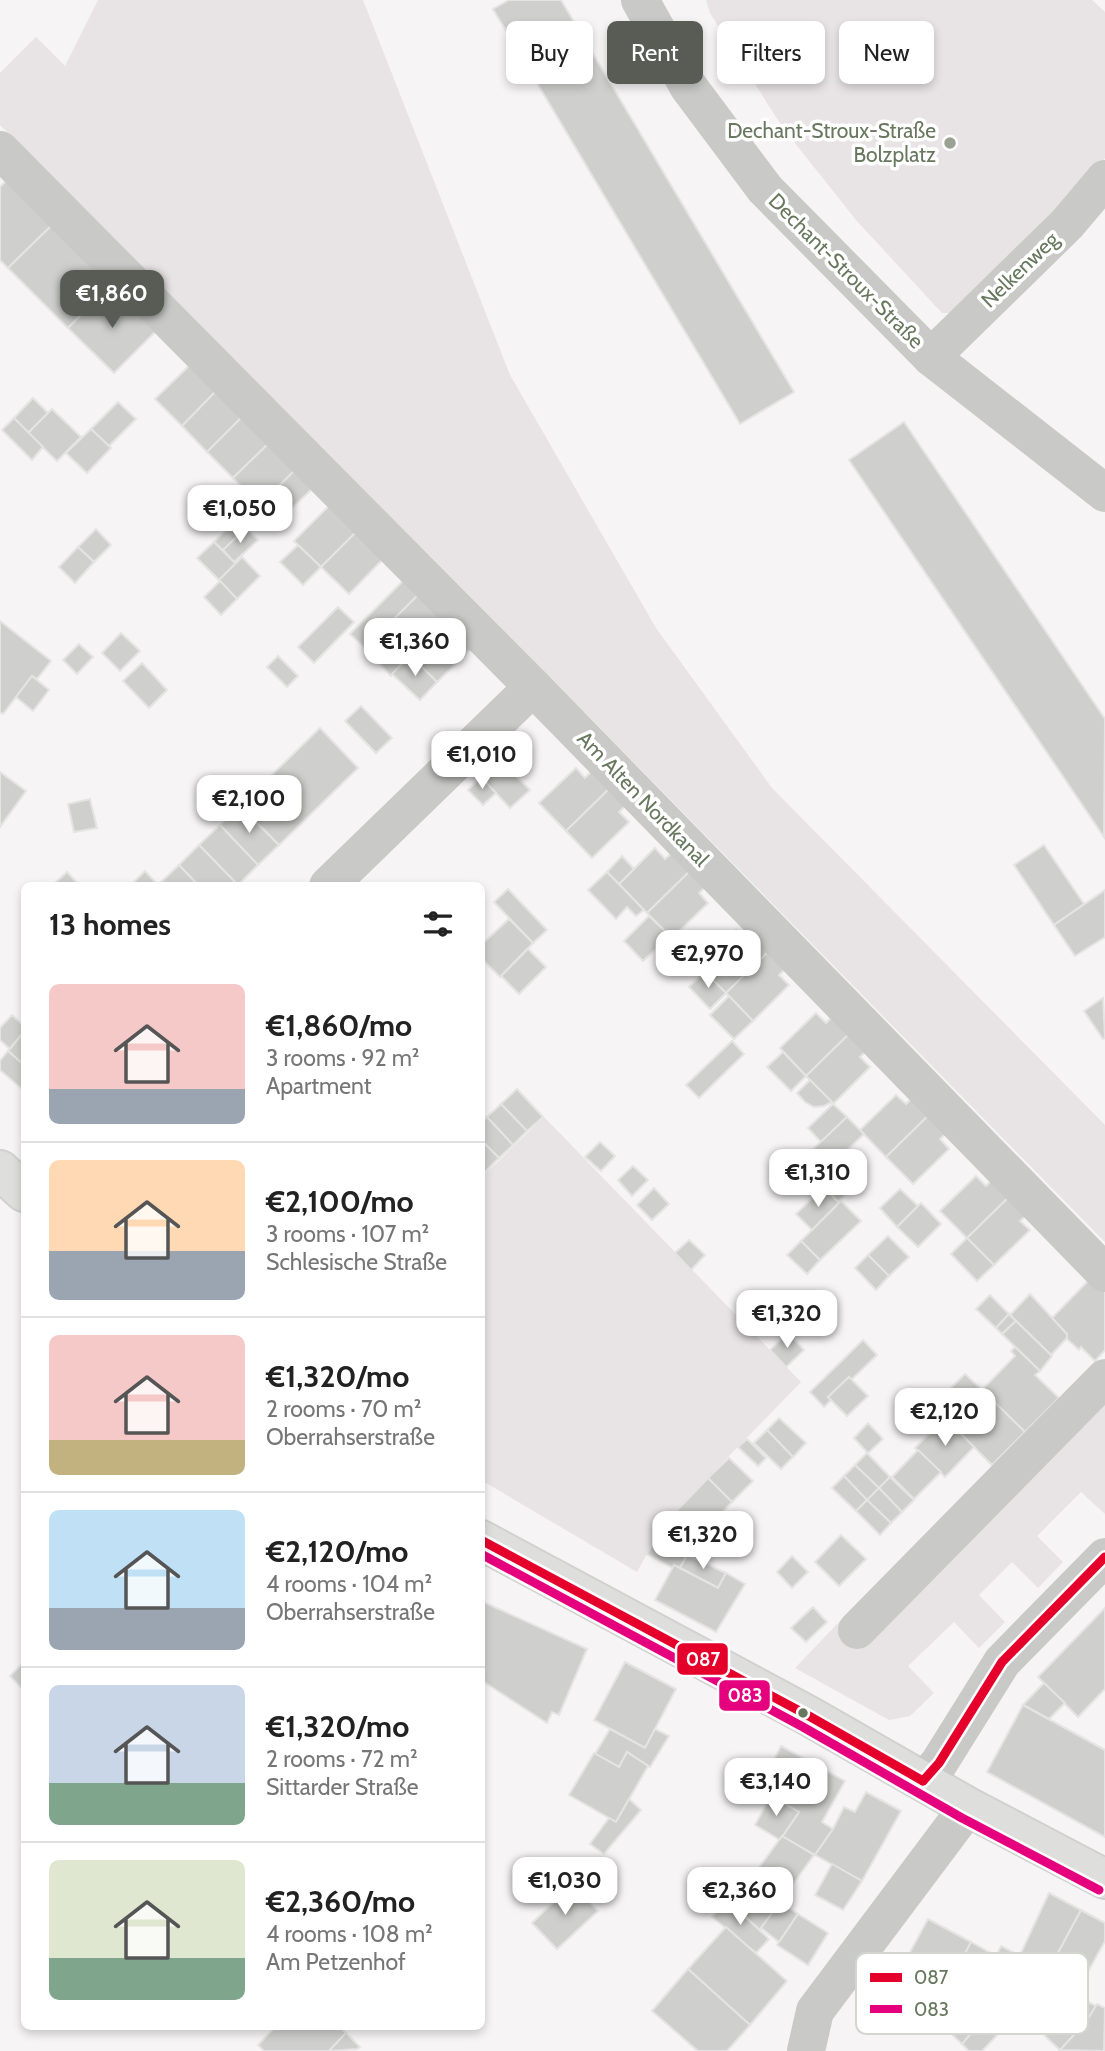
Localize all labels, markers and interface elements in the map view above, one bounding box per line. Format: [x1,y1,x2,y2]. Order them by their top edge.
chip: Buy [506,21,593,84]
chip: Rent [607,21,703,84]
chip: Filters [717,21,825,84]
chip: New [839,21,934,84]
place label: Dechant-Stroux-Straße Bolzplatz [727,118,936,167]
marker: Dechant-Stroux-Straße Bolzplatz [942,135,958,151]
street label: Dechant-Stroux-Straße [764,188,929,354]
street label: Nelkenweg [976,226,1064,313]
pin: €1,860 [55,270,169,330]
text: €1,860 [76,279,148,307]
pin: €1,050 [183,486,297,545]
text: €1,050 [203,494,277,522]
pin: €1,360 [358,618,472,678]
text: €1,360 [380,627,450,655]
street label: Am Alten Nordkanal [572,726,714,871]
pin: €1,010 [425,732,539,791]
text: €1,010 [447,740,517,768]
pin: €2,100 [192,776,306,835]
text: €2,100 [213,784,285,812]
icon: filters [419,905,457,943]
text: 13 homes [49,906,171,943]
pin: €2,970 [651,930,765,990]
text: €2,970 [672,939,744,967]
text: €1,860/mo [266,1007,412,1044]
icon: home [105,1012,189,1096]
text: 3 rooms · 92 m² [266,1044,420,1072]
text: Apartment [266,1072,371,1100]
pin: €1,310 [761,1150,875,1209]
text: €1,310 [785,1158,851,1186]
text: €2,100/mo [266,1183,414,1220]
icon: home [105,1188,189,1272]
text: 3 rooms · 107 m² [266,1220,429,1248]
text: Schlesische Straße [266,1248,447,1276]
pin: €1,320 [730,1290,844,1350]
text: €1,320 [752,1299,822,1327]
text: €1,320/mo [266,1358,409,1395]
icon: home [105,1363,189,1447]
pin: €2,120 [888,1388,1002,1448]
text: 2 rooms · 70 m² [266,1395,421,1423]
text: €2,120 [911,1397,979,1425]
text: Oberrahserstraße [266,1423,435,1451]
pin: €1,320 [646,1512,760,1571]
text: €1,320 [668,1520,738,1548]
text: €2,120/mo [266,1533,408,1570]
icon: home [105,1538,189,1622]
text: 4 rooms · 104 m² [266,1570,432,1598]
text: Oberrahserstraße [266,1598,435,1626]
line badge: 087 [676,1642,729,1676]
text: 087 [686,1648,721,1671]
line badge: 083 [718,1679,771,1712]
text: 083 [727,1684,763,1707]
unlabelled marker [796,1706,810,1720]
text: €1,320/mo [266,1708,409,1745]
icon: home [105,1713,189,1797]
text: 2 rooms · 72 m² [266,1745,418,1773]
pin: €3,140 [719,1758,833,1818]
text: €3,140 [740,1767,812,1795]
text: Sittarder Straße [266,1773,419,1801]
pin: €1,030 [508,1857,622,1917]
text: €1,030 [528,1866,602,1894]
pin: €2,360 [683,1868,797,1927]
text: €2,360 [703,1876,777,1904]
text: €2,360/mo [266,1883,415,1920]
icon: home [105,1888,189,1972]
text: 4 rooms · 108 m² [266,1920,433,1948]
text: Am Petzenhof [266,1948,406,1976]
legend [856,1953,1088,2034]
text: 087 [914,1966,949,1989]
text: 083 [914,1998,949,2021]

